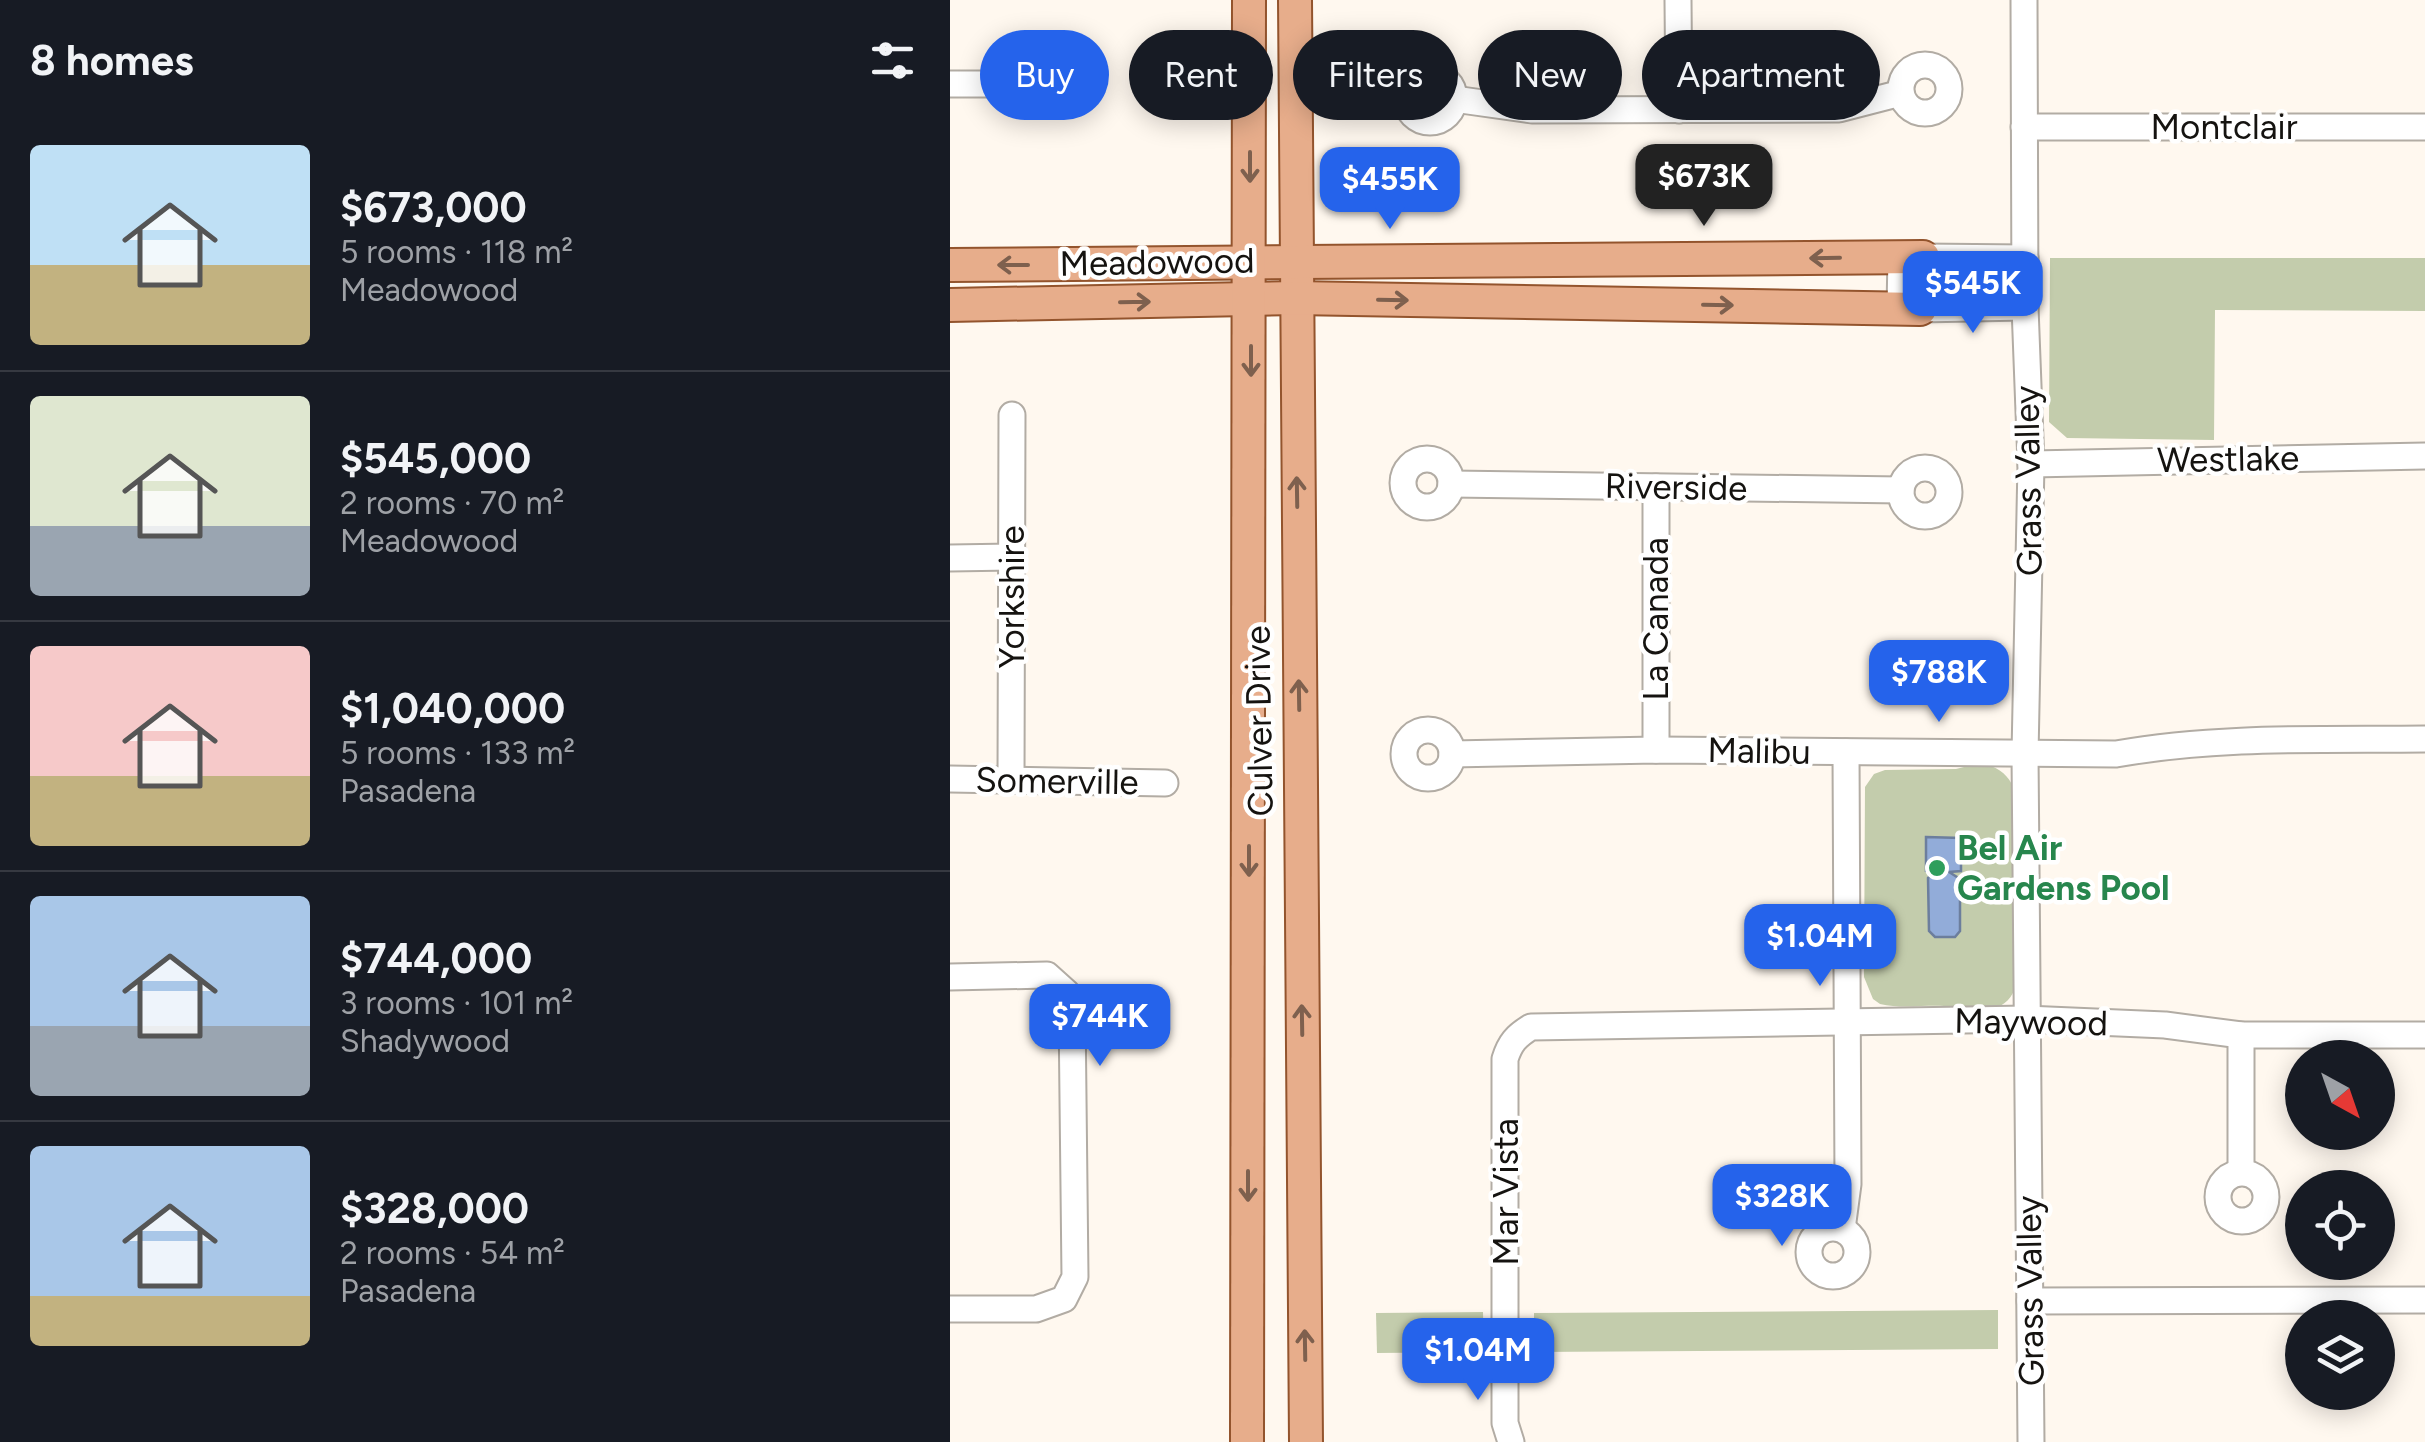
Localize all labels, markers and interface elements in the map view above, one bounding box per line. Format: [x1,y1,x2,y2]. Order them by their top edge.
chip: Buy [980,30,1109,120]
chip: Rent [1129,30,1273,120]
chip: Filters [1293,30,1458,120]
chip: New [1478,30,1622,120]
chip: Apartment [1642,30,1880,120]
icon: filters [865,33,920,88]
text: 8 homes [30,35,194,86]
street label: Montclair [2150,106,2298,148]
pin: $673K [1634,144,1774,229]
pin: $455K [1320,147,1460,232]
one-way arrow [1240,150,1260,183]
text: $673K [1657,157,1751,195]
text: $455K [1342,160,1438,198]
text: $673,000 [340,182,527,233]
icon: home [110,185,230,305]
text: 5 rooms · 118 m² [340,233,573,271]
street label: Meadowood [1059,239,1255,285]
one-way arrow [1810,248,1842,268]
pin: $545K [1903,251,2043,336]
one-way arrow [998,256,1030,274]
text: $545K [1925,264,2021,302]
text: Meadowood [340,271,518,309]
one-way arrow [1376,290,1408,310]
one-way arrow [1119,293,1151,312]
one-way arrow [1701,295,1733,314]
one-way arrow [1242,344,1260,376]
street label: Grass Valley [2005,385,2051,577]
text: $545,000 [340,433,531,484]
icon: home [110,436,230,556]
street label: Westlake [2157,437,2299,481]
street label: Riverside [1604,465,1748,509]
one-way arrow [1288,477,1306,510]
text: 2 rooms · 70 m² [340,484,564,522]
text: Meadowood [340,522,518,560]
street label: Yorkshire [991,525,1033,669]
street label: La Canada [1635,537,1677,701]
street label: Culver Drive [1236,625,1282,817]
pin: $788K [1869,640,2009,725]
text: $788K [1891,653,1987,691]
one-way arrow [1290,679,1308,712]
text: $1,040,000 [340,683,565,734]
icon: home [110,686,230,806]
street label: Malibu [1707,729,1811,773]
text: 5 rooms · 133 m² [340,734,575,772]
street label: Somerville [975,759,1139,803]
text: Pasadena [340,772,476,810]
place label: Bel Air Gardens Pool [1957,827,2170,909]
one-way arrow [1240,844,1258,876]
marker: Bel Air Gardens Pool [1926,857,1948,879]
pin: $1.04M [1739,904,1901,989]
text: $1.04M [1766,917,1874,955]
text: $744,000 [340,933,532,984]
icon: home [110,936,230,1056]
text: 3 rooms · 101 m² [340,984,573,1022]
pin: $744K [1030,984,1170,1069]
text: $744K [1051,997,1149,1035]
street label: Maywood [1954,1000,2108,1044]
one-way arrow [1292,1004,1312,1036]
text: Shadywood [340,1022,510,1060]
north arrow [2285,1040,2395,1150]
map controls [2285,1040,2395,1410]
street label: Mar Vista [1485,1118,1527,1266]
pin: $328K [1712,1164,1852,1249]
one-way arrow [1238,1168,1258,1201]
button: locate [2285,1170,2395,1280]
text: $328K [1735,1177,1829,1215]
text: $328,000 [340,1183,529,1234]
icon: home [110,1186,230,1306]
street label: Grass Valley [2007,1195,2053,1387]
text: 2 rooms · 54 m² [340,1234,565,1272]
text: Pasadena [340,1272,476,1310]
button: layers [2285,1300,2395,1410]
pin: $1.04M [1397,1318,1559,1403]
one-way arrow [1296,1329,1314,1362]
text: $1.04M [1424,1331,1532,1369]

